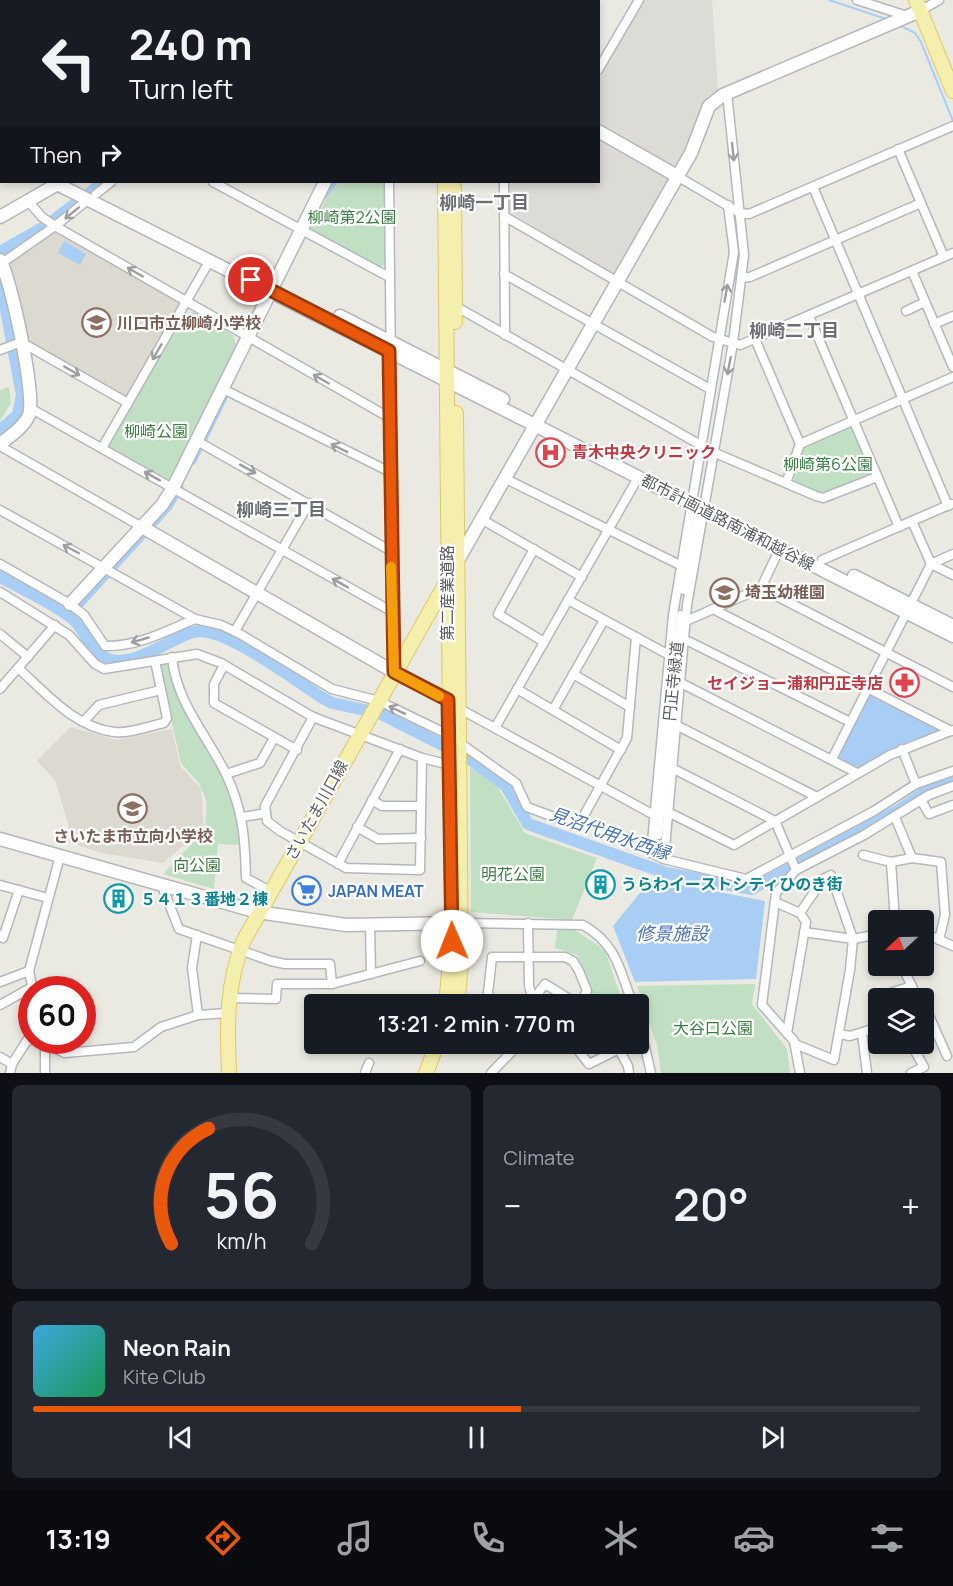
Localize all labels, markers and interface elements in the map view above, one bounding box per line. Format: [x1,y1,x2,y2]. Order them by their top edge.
text: 240 m [129,15,253,73]
icon: left [30,24,108,102]
text: Turn left [129,70,233,107]
icon: right [94,138,127,171]
text: Then [30,140,82,170]
one-way arrow [728,141,739,161]
district label: 柳崎一丁目 [439,190,529,214]
one-way arrow [64,206,80,219]
park label: 柳崎第2公園 [307,206,397,228]
pin [225,254,276,305]
icon: arrive [234,263,267,296]
one-way arrow [127,266,145,277]
one-way arrow [721,284,732,303]
school or university icon: 川口市立柳崎小学校 [80,307,112,339]
place label: 川口市立柳崎小学校 [117,312,261,334]
district label: 柳崎二丁目 [749,318,839,342]
one-way arrow [151,343,163,360]
one-way arrow [723,356,734,375]
one-way arrow [63,365,80,377]
one-way arrow [313,372,330,384]
park label: 柳崎公園 [124,420,188,442]
hospital icon: 青木中央クリニック [535,436,567,468]
one-way arrow [331,441,349,453]
place label: 青木中央クリニック [572,441,716,463]
park label: 柳崎第6公園 [783,453,873,475]
one-way arrow [239,463,256,475]
street label: 都市計画道路南浦和越谷線 [637,469,819,575]
one-way arrow [144,470,162,481]
district label: 柳崎三丁目 [236,497,326,521]
one-way arrow [62,543,80,554]
street label: 第二産業道路 [436,545,458,641]
one-way arrow [332,576,349,588]
school or university icon: 埼玉幼稚園 [708,576,740,608]
place label: 埼玉幼稚園 [745,581,825,603]
one-way arrow [131,635,150,646]
street label: 円正寺緑道 [658,640,688,722]
pharmacy icon: セイジョー浦和円正寺店 [888,667,920,699]
place label: セイジョー浦和円正寺店 [707,672,883,694]
one-way arrow [388,703,406,715]
street label: さいたま川口線 [279,756,353,864]
school or university icon: さいたま市立向小学校 [117,792,149,824]
water label: 見沼代用水西縁 [547,801,675,866]
place label: さいたま市立向小学校 [53,825,213,847]
park label: 向公園 [173,854,221,876]
park label: 明花公園 [481,863,545,885]
building icon: うらわイーストシティひのき街 [584,868,616,900]
place label: うらわイーストシティひのき街 [621,873,843,895]
supermarket icon: JAPAN MEAT [291,875,323,907]
place label: JAPAN MEAT [328,880,424,902]
building icon: ５４１３番地２棟 [103,883,135,915]
place label: ５４１３番地２棟 [140,888,268,910]
position arrow [420,909,484,973]
north arrow [868,910,934,976]
map controls [868,910,934,1054]
water label: 修景施設 [636,921,711,945]
speed limit sign: 60 [18,976,96,1054]
button: layers [868,988,934,1054]
text: 13:21 · 2 min · 770 m [378,1009,575,1039]
park label: 大谷口公園 [673,1017,753,1039]
text: Climate [504,1144,575,1171]
text: 56 [204,1151,279,1237]
text: 20° [673,1173,749,1235]
text: − [504,1183,521,1228]
text: + [901,1183,920,1228]
text: km/h [216,1226,266,1255]
text: Neon Rain [123,1333,231,1363]
text: Kite Club [123,1363,206,1390]
icon: previous [164,1421,197,1454]
icon: pause [460,1421,493,1454]
icon: next [756,1421,789,1454]
icon: directions [202,1517,244,1559]
icon: music [334,1517,376,1559]
icon: phone [467,1517,509,1559]
icon: climate [600,1517,642,1559]
icon: car [733,1517,775,1559]
icon: filters [866,1517,908,1559]
text: 13:19 [45,1520,111,1557]

